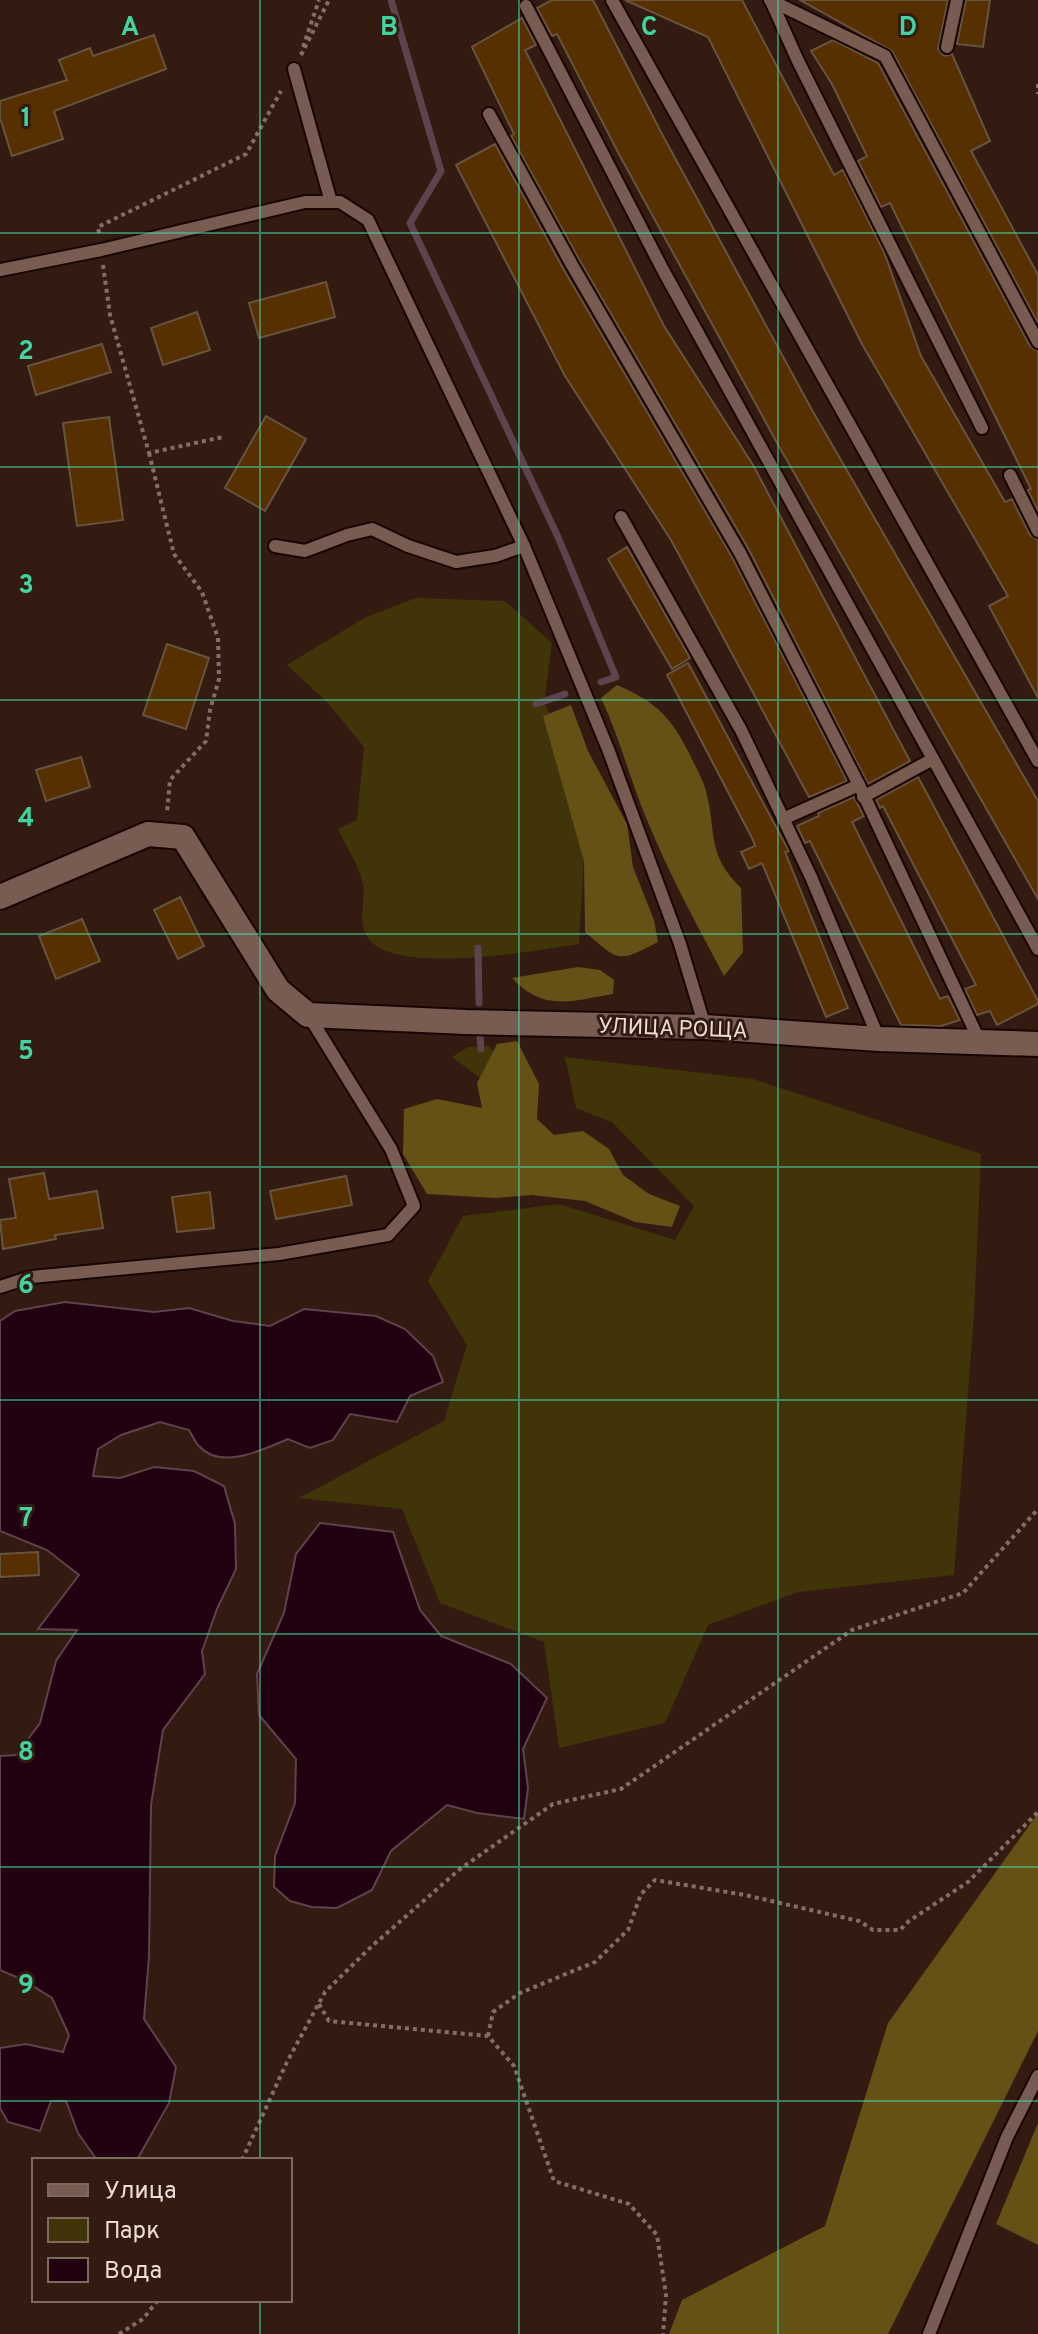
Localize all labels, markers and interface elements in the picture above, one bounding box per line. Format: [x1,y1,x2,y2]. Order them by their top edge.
text: A [121,12,139,45]
text: B [380,12,398,45]
text: C [641,12,657,45]
text: D [899,12,917,45]
text: 1 [21,103,31,136]
text: 2 [18,336,34,369]
text: 3 [18,570,34,603]
text: 4 [18,803,34,836]
street label: УЛИЦА РОЩА [598,1013,748,1046]
text: 5 [18,1036,34,1069]
text: 6 [18,1270,34,1303]
text: 7 [19,1503,33,1536]
text: 8 [18,1737,34,1770]
text: 9 [18,1970,34,2003]
legend [32,2158,292,2302]
text: Улица [104,2177,177,2207]
text: Парк [104,2217,160,2247]
text: Вода [104,2257,162,2287]

